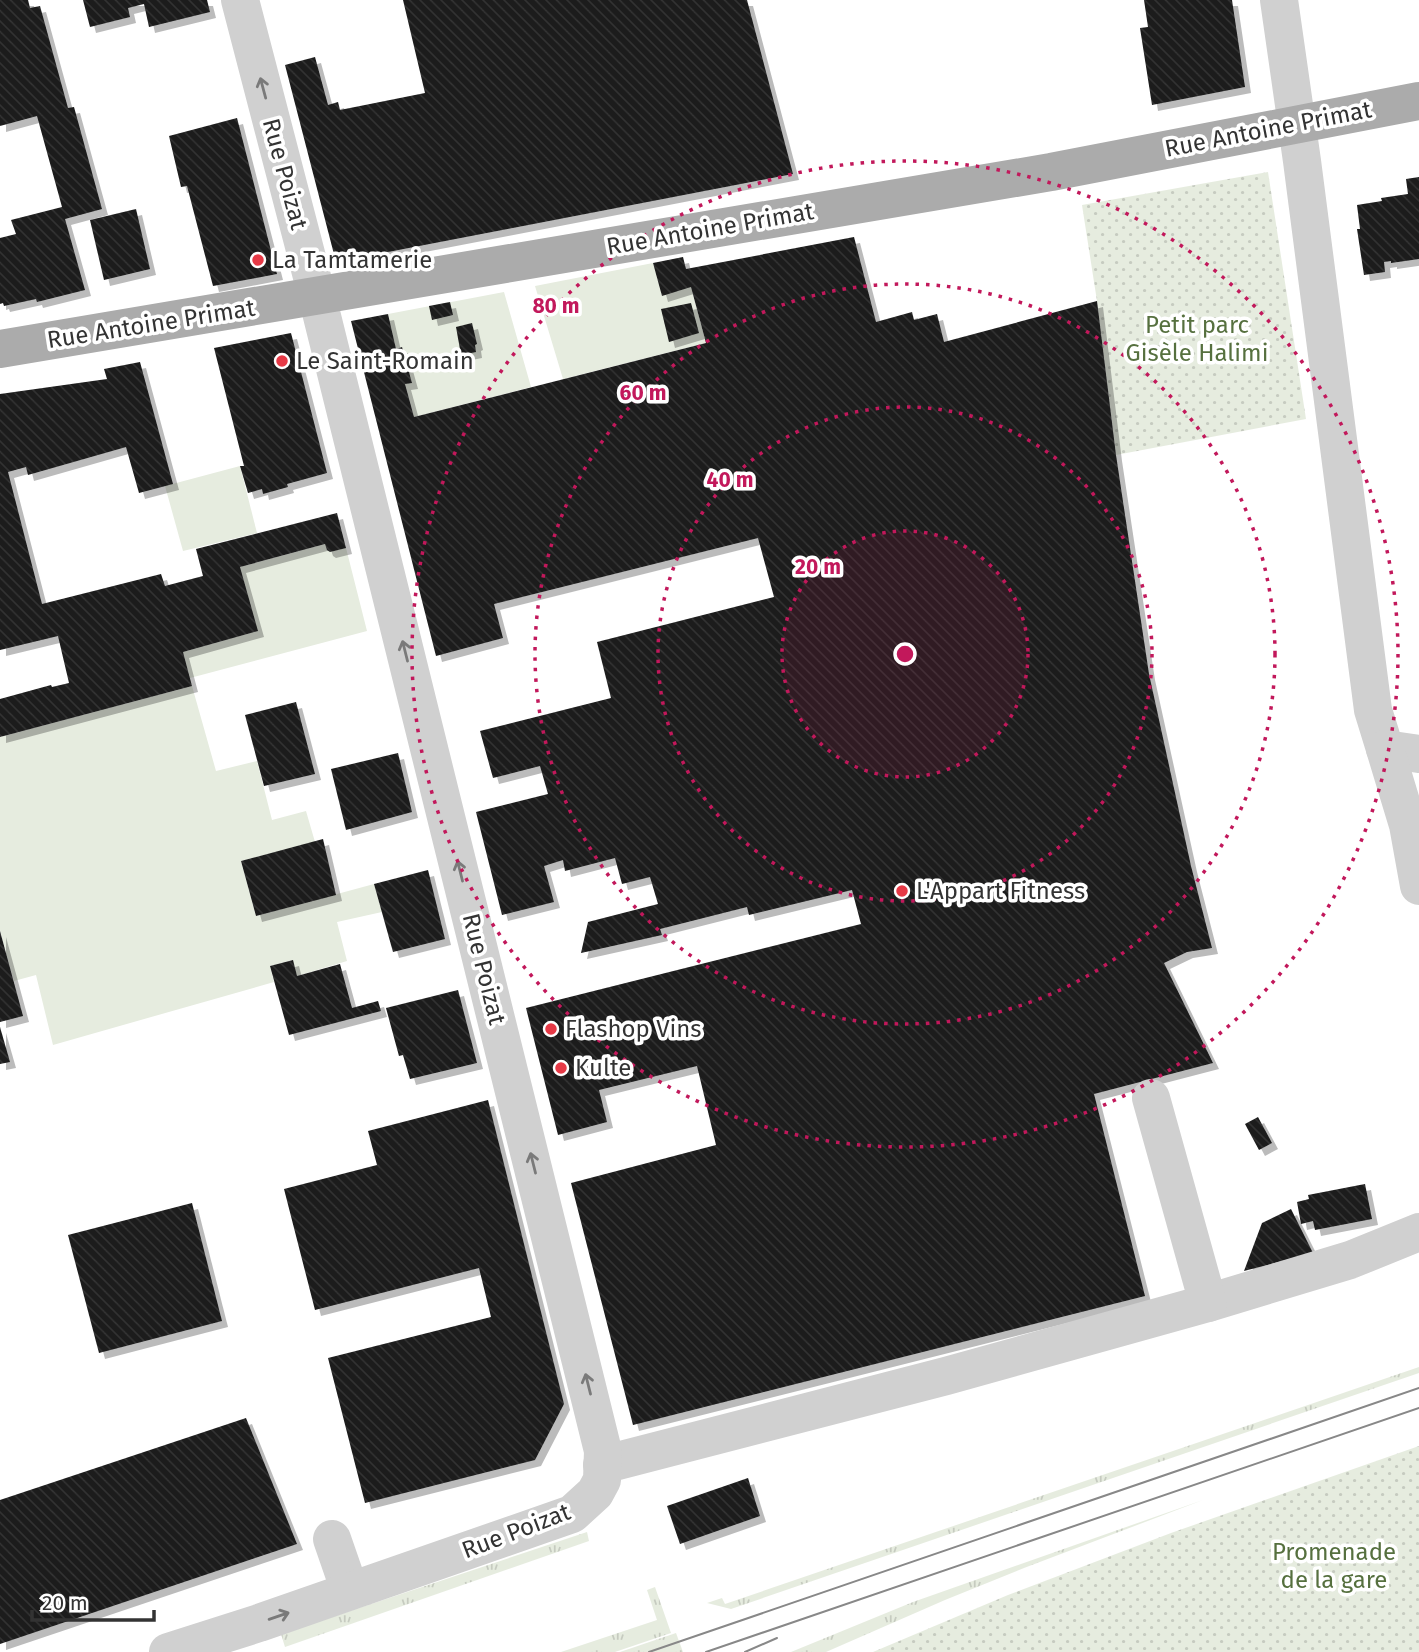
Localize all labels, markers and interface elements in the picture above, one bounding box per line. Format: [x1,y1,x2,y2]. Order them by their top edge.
one-way arrow [256,77,269,100]
street label: Rue Antoine Primat [1162,95,1374,163]
street label: Rue Poizat [257,115,313,233]
street label: Rue Antoine Primat [604,197,816,261]
place label: La Tamtamerie [272,246,432,274]
marker: La Tamtamerie [250,252,266,268]
text: 80 m [532,293,580,319]
street label: Rue Antoine Primat [45,294,257,354]
park label: Petit parc Gisèle Halimi [1126,311,1268,367]
place label: Le Saint-Romain [296,347,474,375]
marker: Le Saint-Romain [274,353,290,369]
text: 60 m [620,380,666,406]
text: 40 m [707,467,753,493]
text: 20 m [795,554,841,580]
one-way arrow [398,640,411,663]
centre of rings [893,642,917,666]
one-way arrow [453,861,466,883]
place label: L'Appart Fitness [916,877,1085,905]
marker: L'Appart Fitness [894,883,910,899]
street label: Rue Poizat [457,910,511,1028]
place label: Flashop Vins [565,1015,702,1043]
marker: Flashop Vins [543,1021,559,1037]
place label: Kulte [575,1054,631,1082]
marker: Kulte [553,1060,569,1076]
one-way arrow [526,1153,539,1175]
one-way arrow [581,1373,594,1396]
street label: Rue Poizat [458,1497,574,1564]
park label: Promenade de la gare [1272,1538,1396,1594]
scale bar [32,1578,154,1622]
text: 20 m [42,1590,88,1616]
one-way arrow [268,1609,290,1621]

